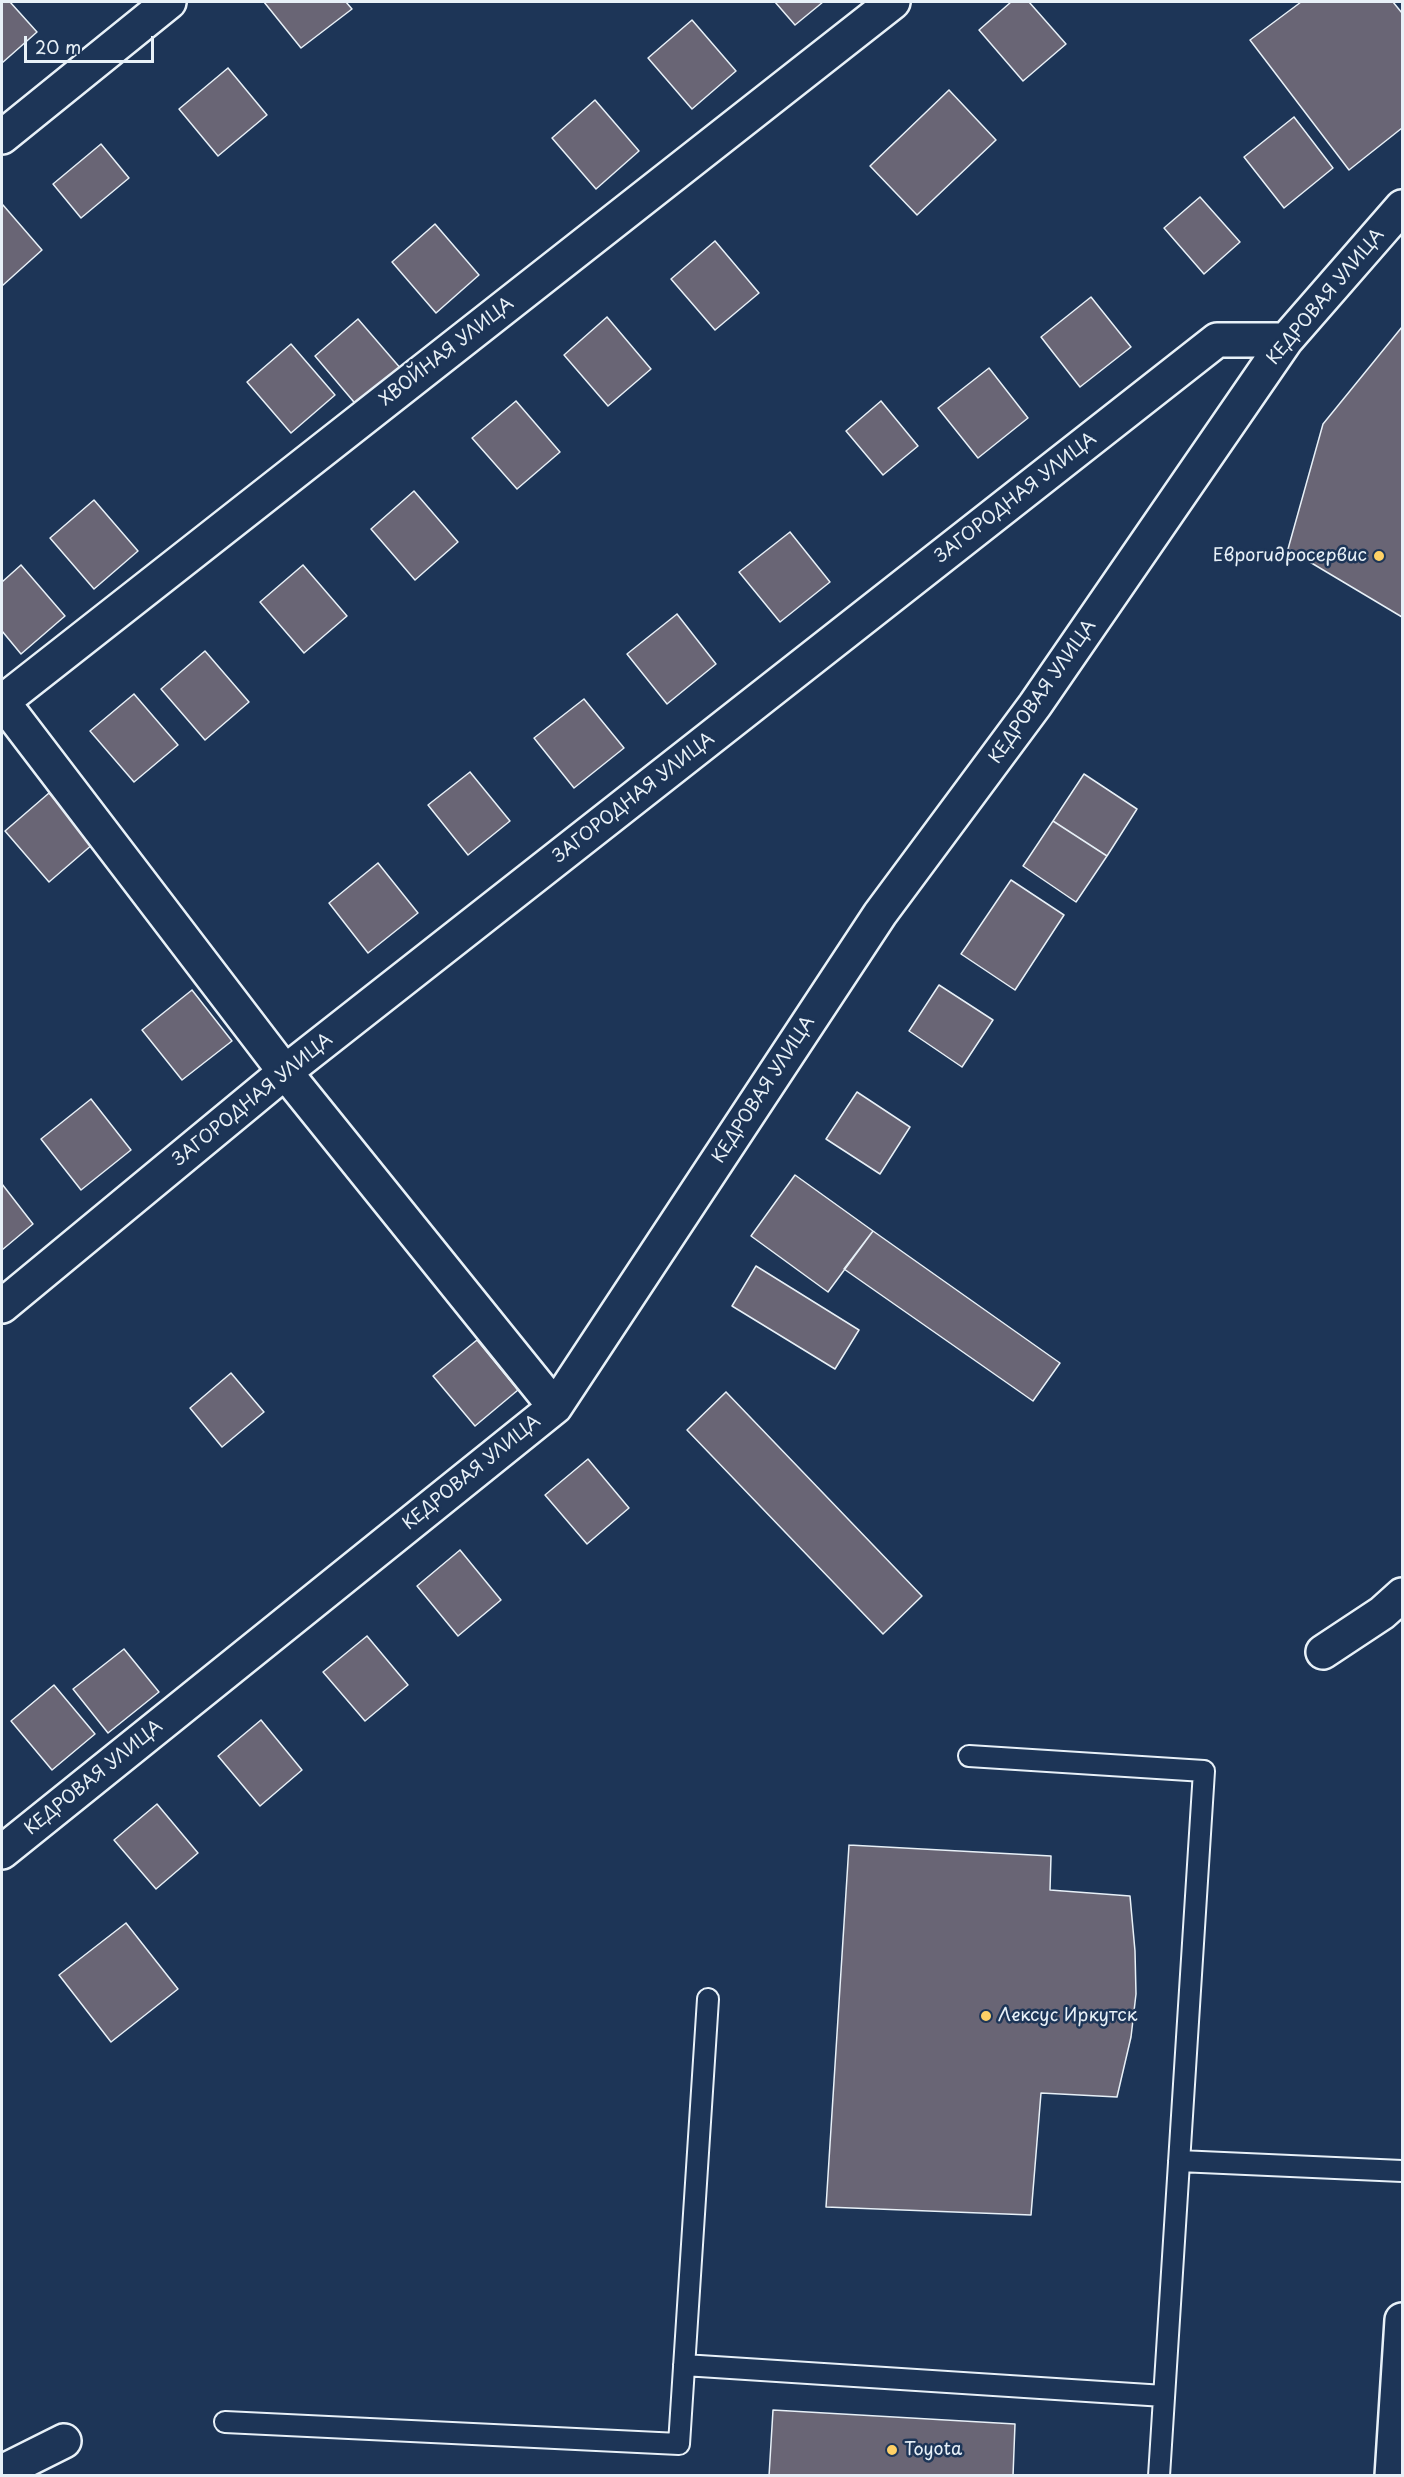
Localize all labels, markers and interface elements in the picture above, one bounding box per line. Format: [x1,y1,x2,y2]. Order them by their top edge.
scale bar [27,24,158,62]
text: 20 m [35,33,81,60]
street label: КЕДРОВАЯ УЛИЦА [1263,225,1389,369]
street label: ХВОЙНАЯ УЛИЦА [376,293,518,411]
street label: ЗАГОРОДНАЯ УЛИЦА [931,428,1101,568]
place label: Еврогидросервис [1213,545,1367,567]
marker: Еврогидросервис [1372,549,1386,563]
street label: КЕДРОВАЯ УЛИЦА [985,616,1101,768]
street label: ЗАГОРОДНАЯ УЛИЦА [549,728,719,868]
street label: КЕДРОВАЯ УЛИЦА [708,1012,820,1168]
street label: ЗАГОРОДНАЯ УЛИЦА [169,1029,337,1171]
street label: КЕДРОВАЯ УЛИЦА [399,1411,545,1535]
street label: КЕДРОВАЯ УЛИЦА [21,1716,167,1840]
place label: Лексус Иркутск [998,2005,1137,2027]
marker: Лексус Иркутск [979,2009,993,2023]
place label: Toyota [904,2439,962,2461]
marker: Toyota [885,2443,899,2457]

